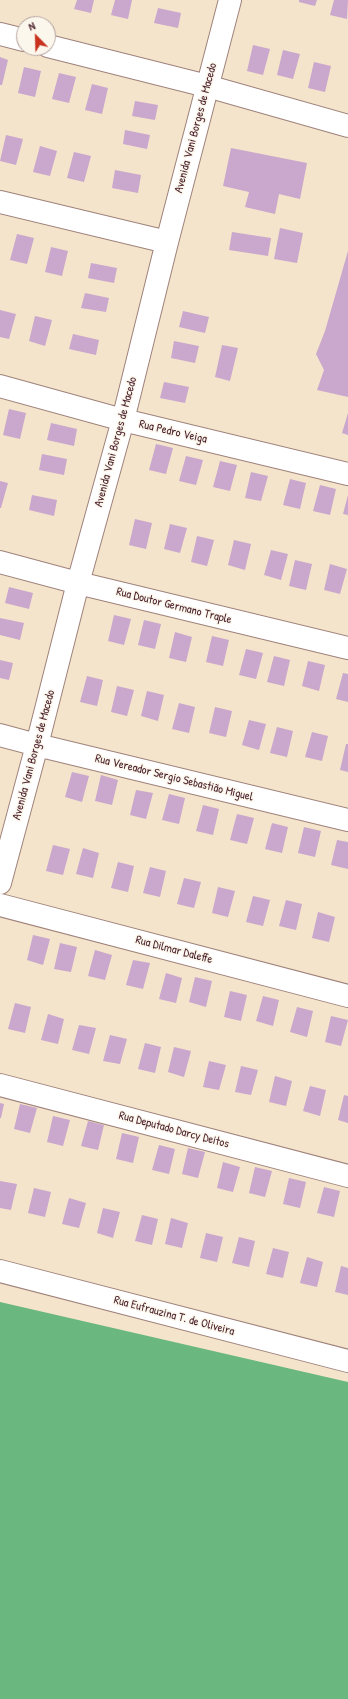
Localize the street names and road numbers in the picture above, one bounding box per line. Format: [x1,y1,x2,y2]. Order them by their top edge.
street label: Avenida Vani Borges de Macedo [172,61,220,195]
street label: Avenida Vani Borges de Macedo [92,375,140,509]
street label: Rua Pedro Veiga [138,417,208,447]
street label: Rua Doutor Germano Traple [115,585,233,627]
street label: Avenida Vani Borges de Macedo [10,688,58,822]
street label: Rua Vereador Sergio Sebastião Miguel [93,751,255,805]
street label: Rua Dilmar Daleffe [134,933,214,967]
street label: Rua Deputado Darcy Deitos [117,1108,231,1152]
street label: Rua Eufrauzina T. de Oliveira [112,1293,236,1339]

